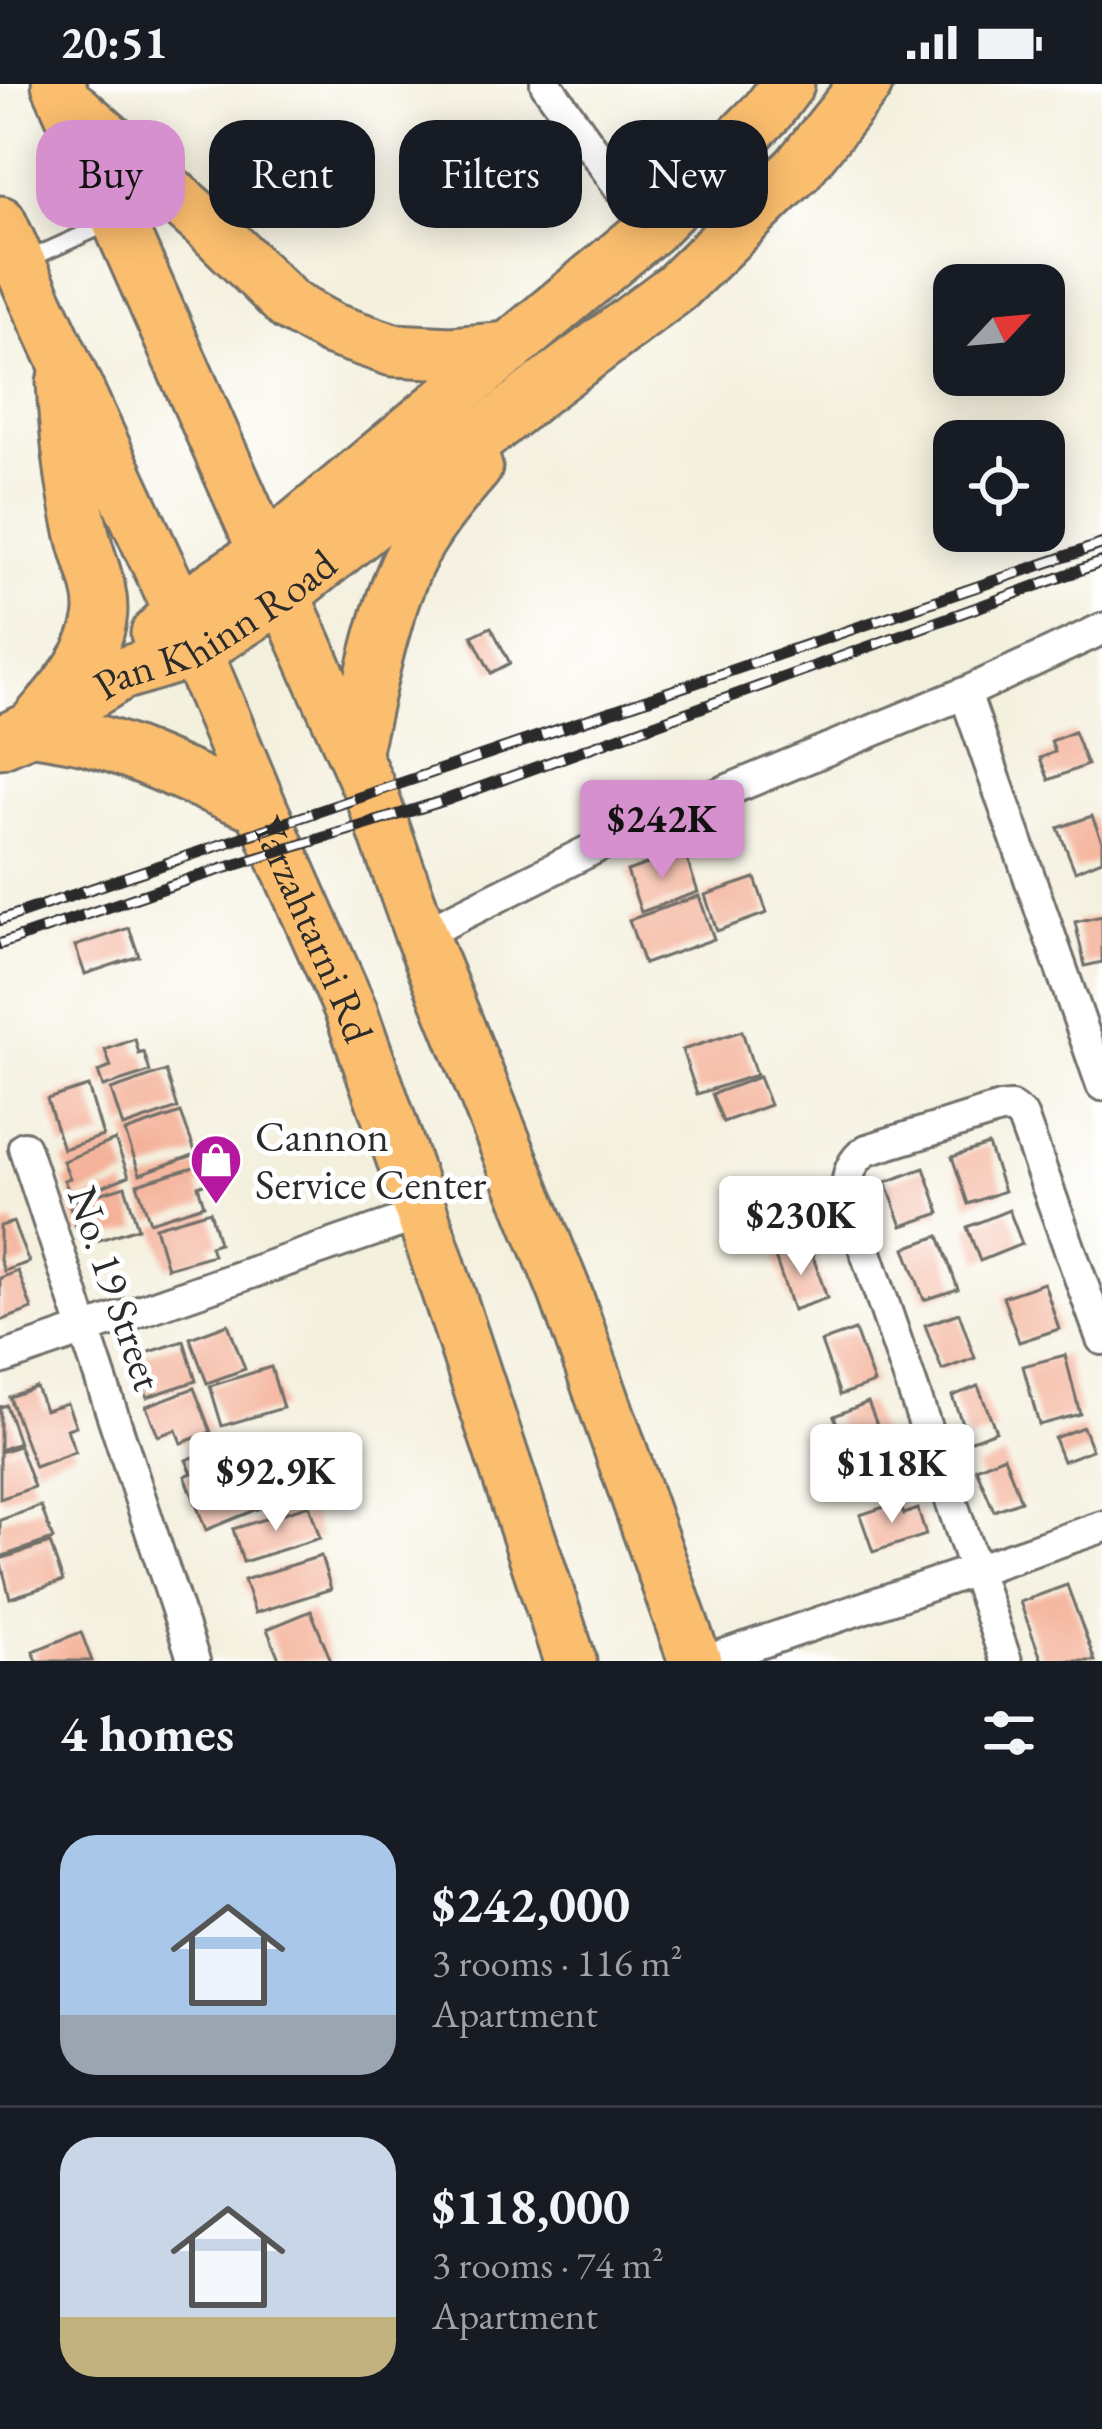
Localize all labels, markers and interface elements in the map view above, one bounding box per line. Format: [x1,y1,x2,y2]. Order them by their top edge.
text: 20:51 [60,13,168,71]
chip: Buy [36,120,185,228]
chip: Rent [209,120,375,228]
chip: Filters [399,120,582,228]
chip: New [606,120,768,228]
north arrow [933,264,1065,396]
map controls [933,264,1065,552]
button: locate [933,420,1065,552]
street label: Pan Khinn Road [83,536,348,712]
pin: $242K [578,780,746,882]
text: $242K [607,793,717,844]
street label: Yarzahtarni Rd [240,808,387,1050]
place label: Cannon Service Center [255,1109,487,1212]
shop icon: Cannon Service Center [188,1132,244,1206]
pin: $230K [717,1176,885,1278]
street label: No. 19 Street [55,1179,176,1397]
text: $230K [746,1189,856,1240]
pin: $118K [808,1424,976,1526]
pin: $92.9K [178,1432,374,1534]
text: $118K [837,1437,947,1488]
text: $92.9K [216,1445,336,1496]
text: 4 homes [60,1700,234,1766]
icon: filters [976,1700,1042,1766]
text: $242,000 [432,1871,630,1937]
icon: home [156,1883,300,2027]
text: 3 rooms · 116 m² [432,1937,683,1988]
text: Apartment [432,1988,598,2039]
text: $118,000 [432,2173,630,2239]
icon: home [156,2185,300,2329]
text: 3 rooms · 74 m² [432,2239,664,2290]
text: Apartment [432,2290,598,2341]

